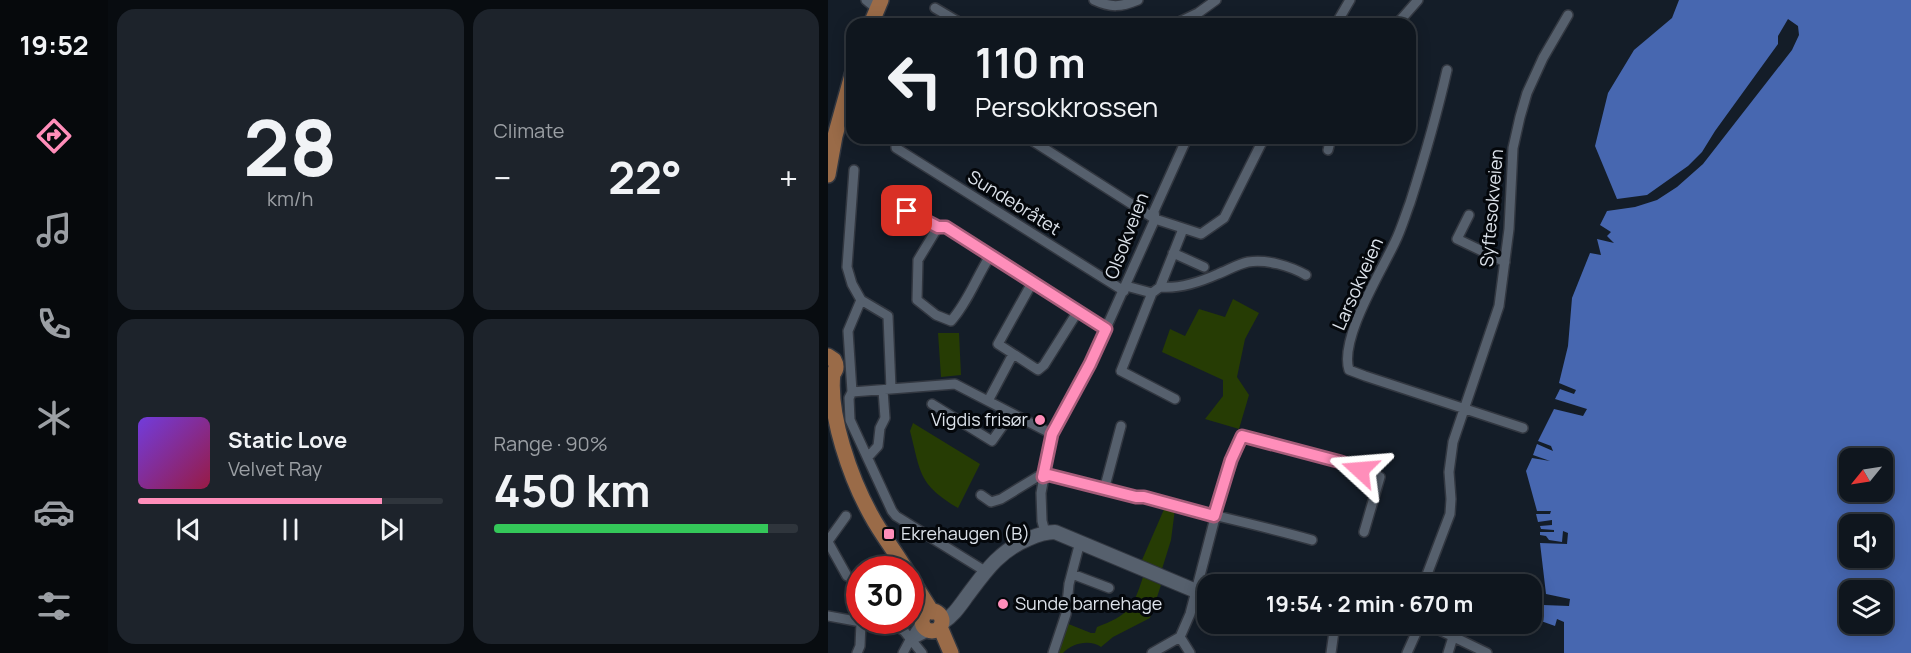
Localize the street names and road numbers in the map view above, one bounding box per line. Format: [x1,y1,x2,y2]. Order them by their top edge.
street label: Syftesokveien [1474,148,1508,268]
street label: Sundebråtet [964,164,1065,240]
street label: Olsokveien [1099,189,1154,282]
street label: Larsokveien [1326,234,1388,334]

